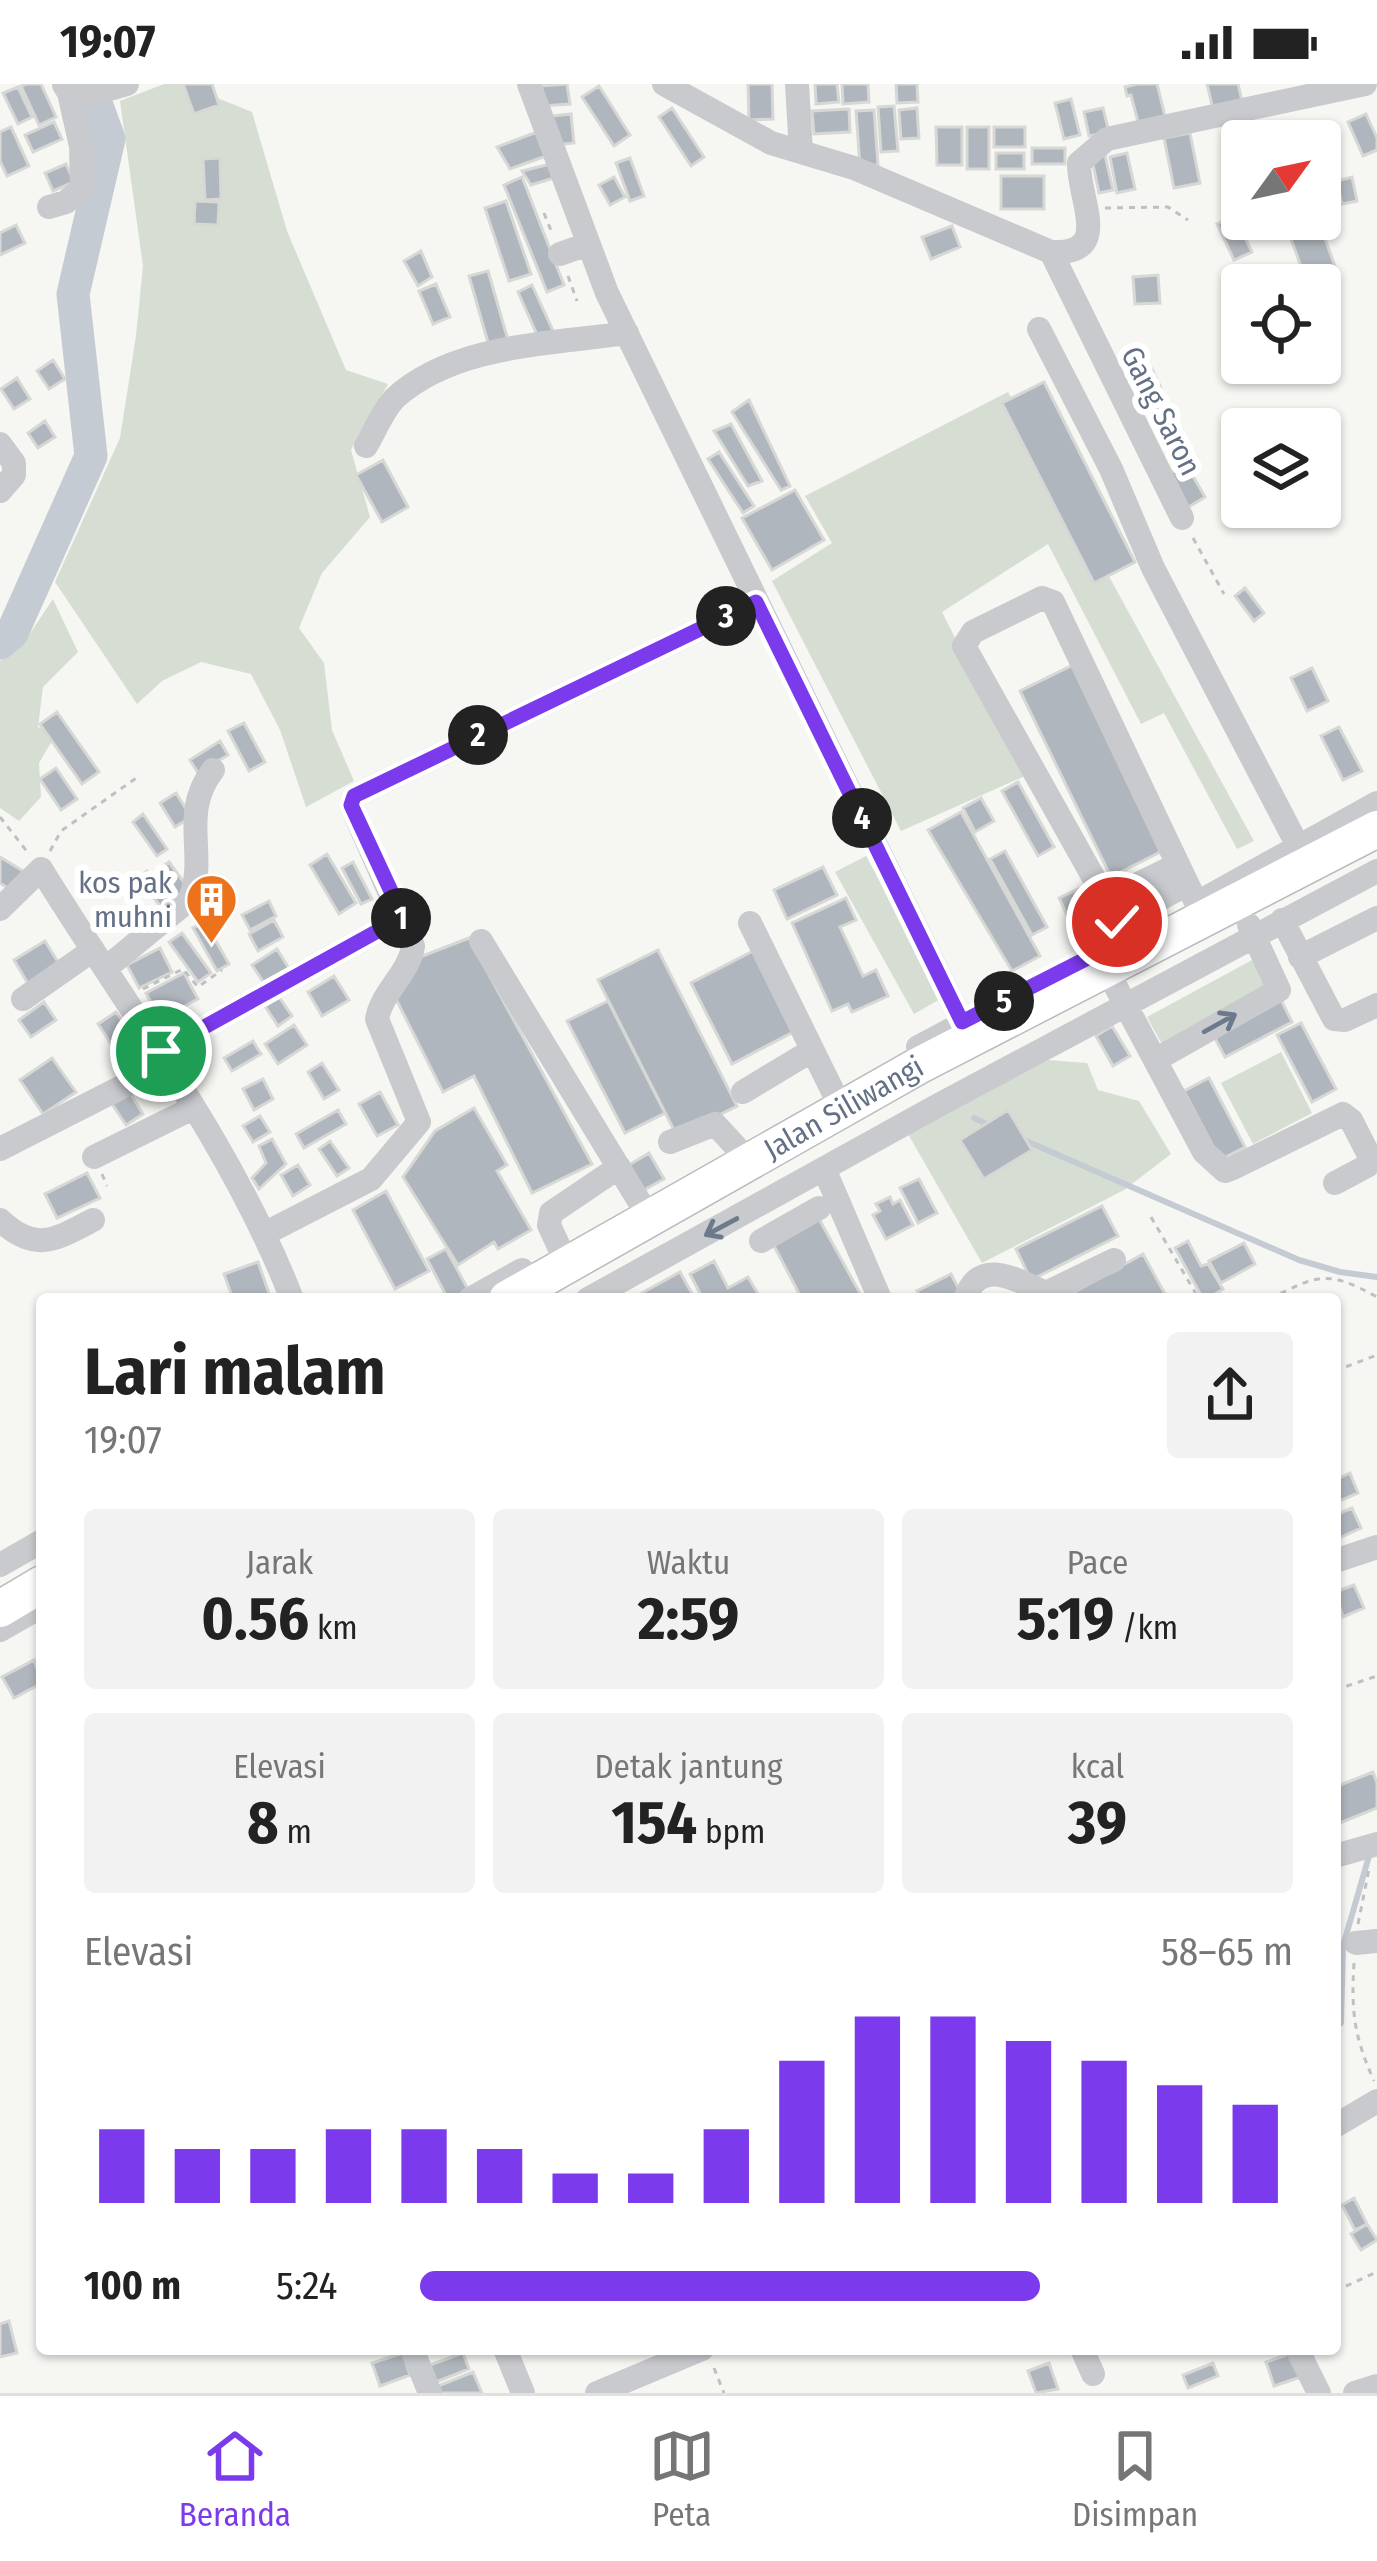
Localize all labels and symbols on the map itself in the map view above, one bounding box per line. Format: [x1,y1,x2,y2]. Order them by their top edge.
north arrow [1221,120,1341,240]
street label: Gang Saron [1113,341,1209,481]
pin: 3 [696,586,756,646]
pin: 2 [448,705,508,765]
pin: 4 [832,788,892,848]
place label: kos pak muhni [78,865,172,935]
pin [1066,871,1168,973]
building icon: kos pak muhni [183,872,239,946]
pin: 1 [371,888,431,948]
pin: 5 [974,971,1034,1031]
pin [110,1000,212,1102]
one-way arrow [1202,1011,1237,1035]
street label: Jalan Siliwangi [758,1049,930,1168]
one-way arrow [704,1216,739,1239]

